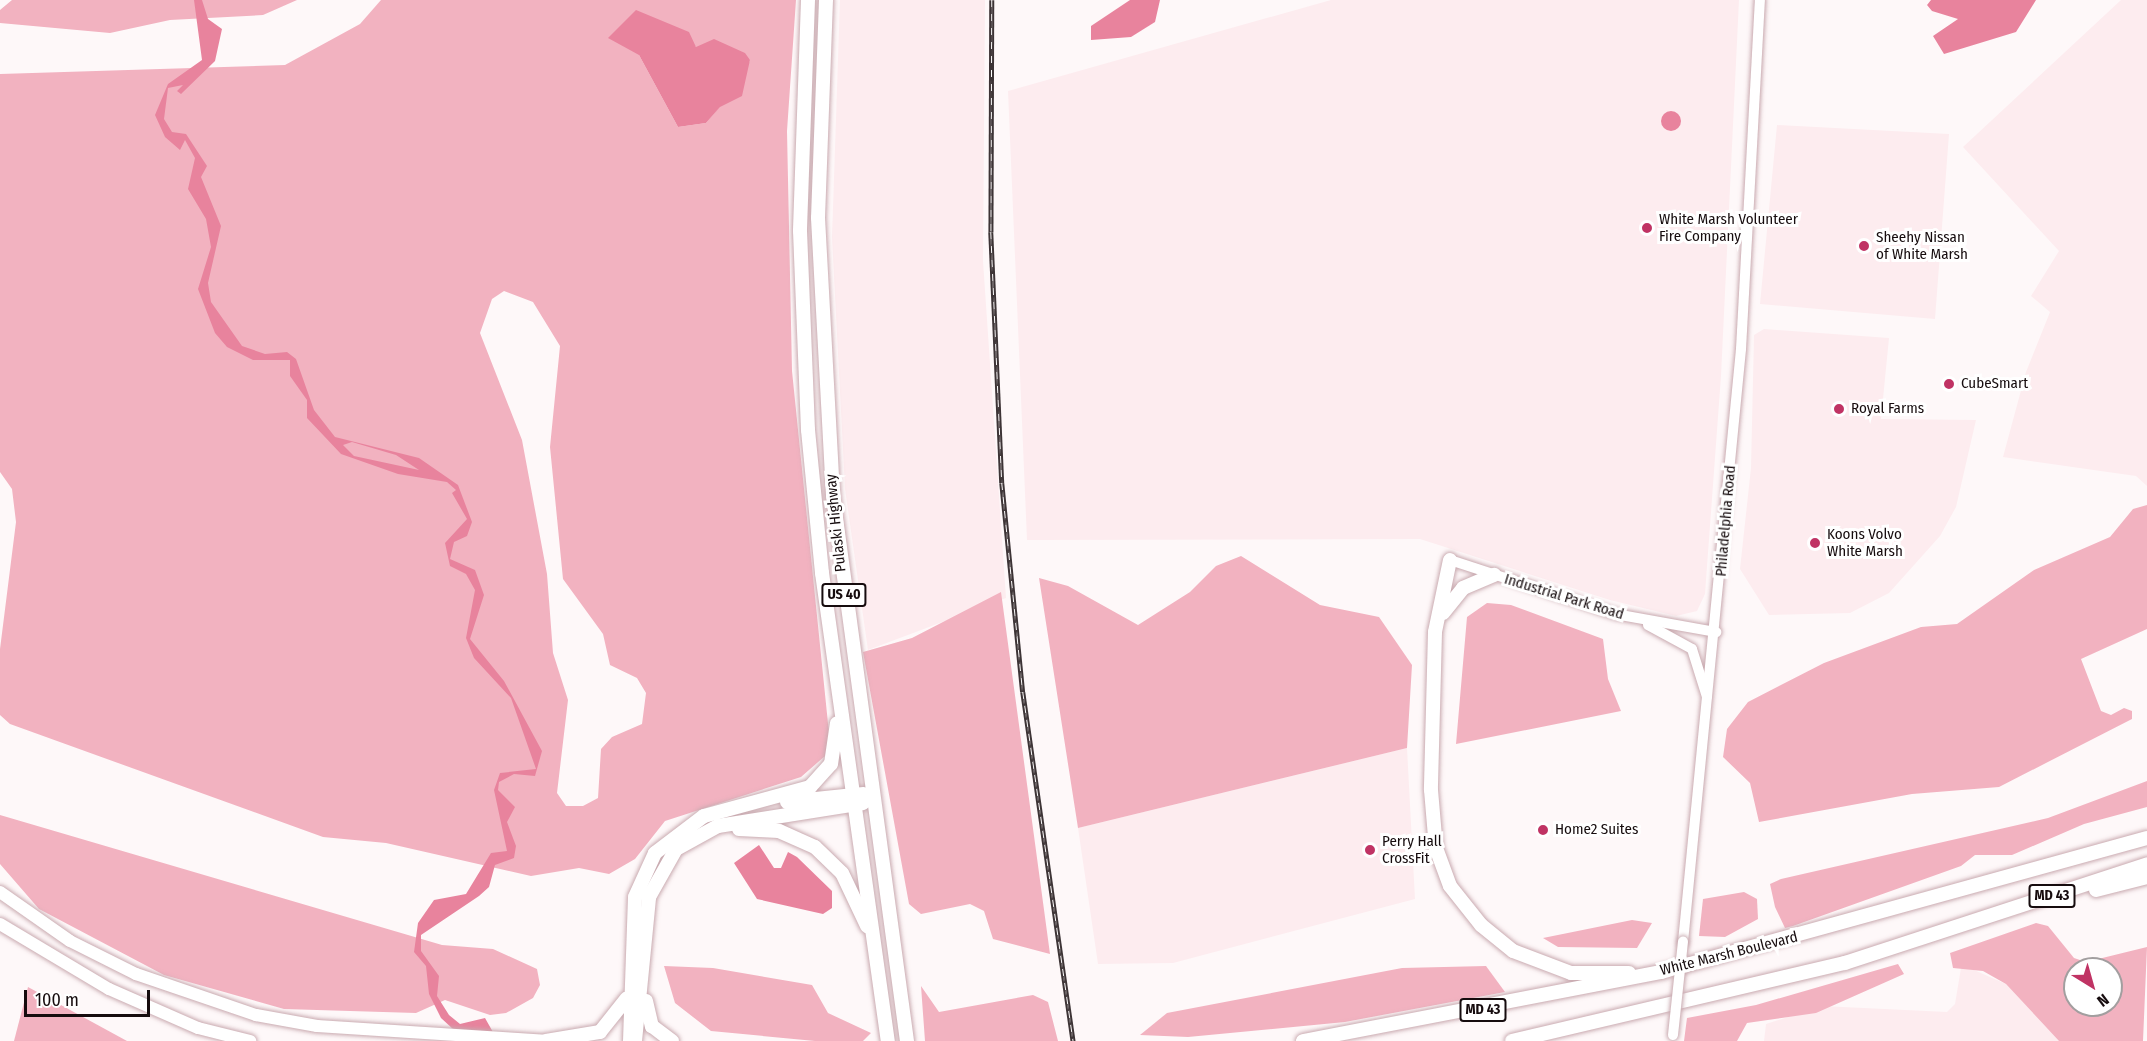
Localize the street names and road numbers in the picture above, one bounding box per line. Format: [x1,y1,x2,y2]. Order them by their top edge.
street label: Philadelphia Road [1712,465,1740,577]
street label: Pulaski Highway [822,473,850,573]
street label: Industrial Park Road [1502,570,1626,624]
road number: US 40 [820,584,868,606]
road number: MD 43 [2028,885,2076,907]
street label: White Marsh Boulevard [1658,928,1800,980]
road number: MD 43 [1459,999,1507,1021]

